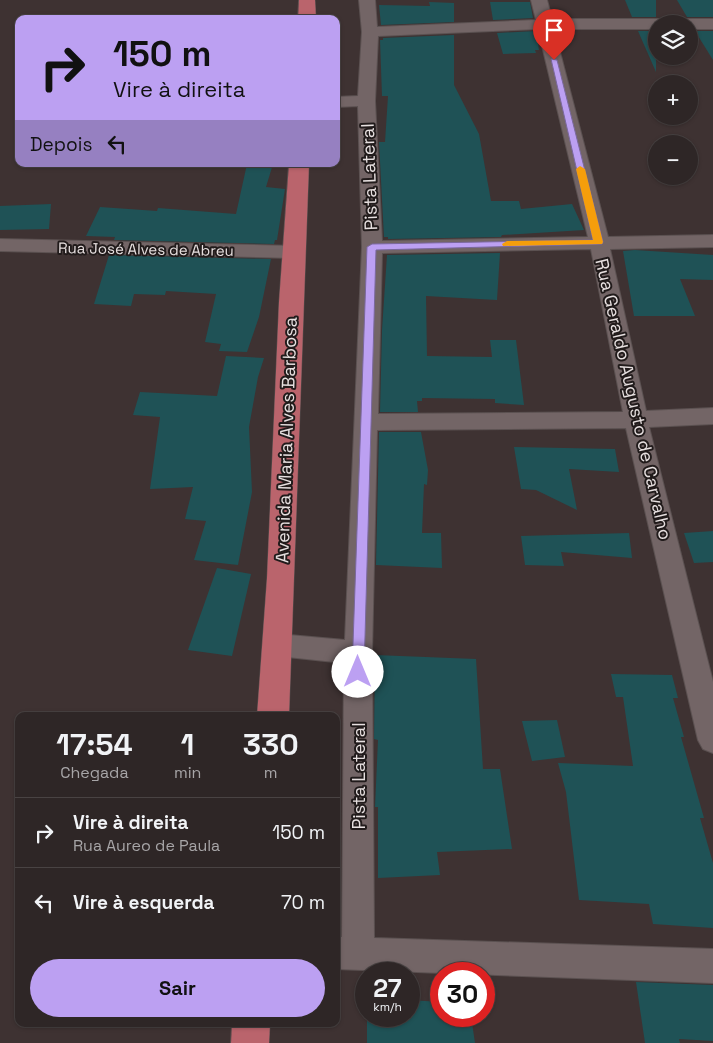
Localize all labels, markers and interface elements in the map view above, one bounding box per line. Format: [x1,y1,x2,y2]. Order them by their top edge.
pin [533,9,575,60]
map controls [648,15,698,185]
button: layers [648,15,698,65]
icon: arrive [540,16,568,44]
text: 150 m [113,32,211,76]
icon: right [30,35,95,100]
text: Vire à direita [113,75,245,103]
button: + [648,75,698,125]
street label: Pista Lateral [356,123,382,231]
icon: left [103,130,131,158]
text: Depois [30,132,93,157]
button: − [648,135,698,185]
street label: Rua José Alves de Abreu [58,238,234,260]
street label: Rua Geraldo Augusto de Carvalho [590,256,678,542]
street label: Avenida Maria Alves Barbosa [270,317,302,563]
position arrow [331,645,383,697]
street label: Pista Lateral [347,722,370,830]
text: 17:54 [56,725,133,764]
text: 1 [181,725,194,764]
text: 330 [243,725,299,764]
text: Chegada [60,762,129,783]
text: min [174,762,201,783]
text: m [264,762,278,783]
text: Vire à direita [73,810,189,835]
icon: right [30,819,58,847]
text: 150 m [272,820,325,845]
text: Rua Aureo de Paula [73,835,220,856]
icon: left [30,889,58,917]
text: Vire à esquerda [73,890,215,915]
text: 70 m [281,890,325,915]
button: Sair [30,959,325,1017]
speed limit sign: 30 [430,962,495,1027]
text: 27 [373,972,402,1004]
text: km/h [373,999,402,1015]

